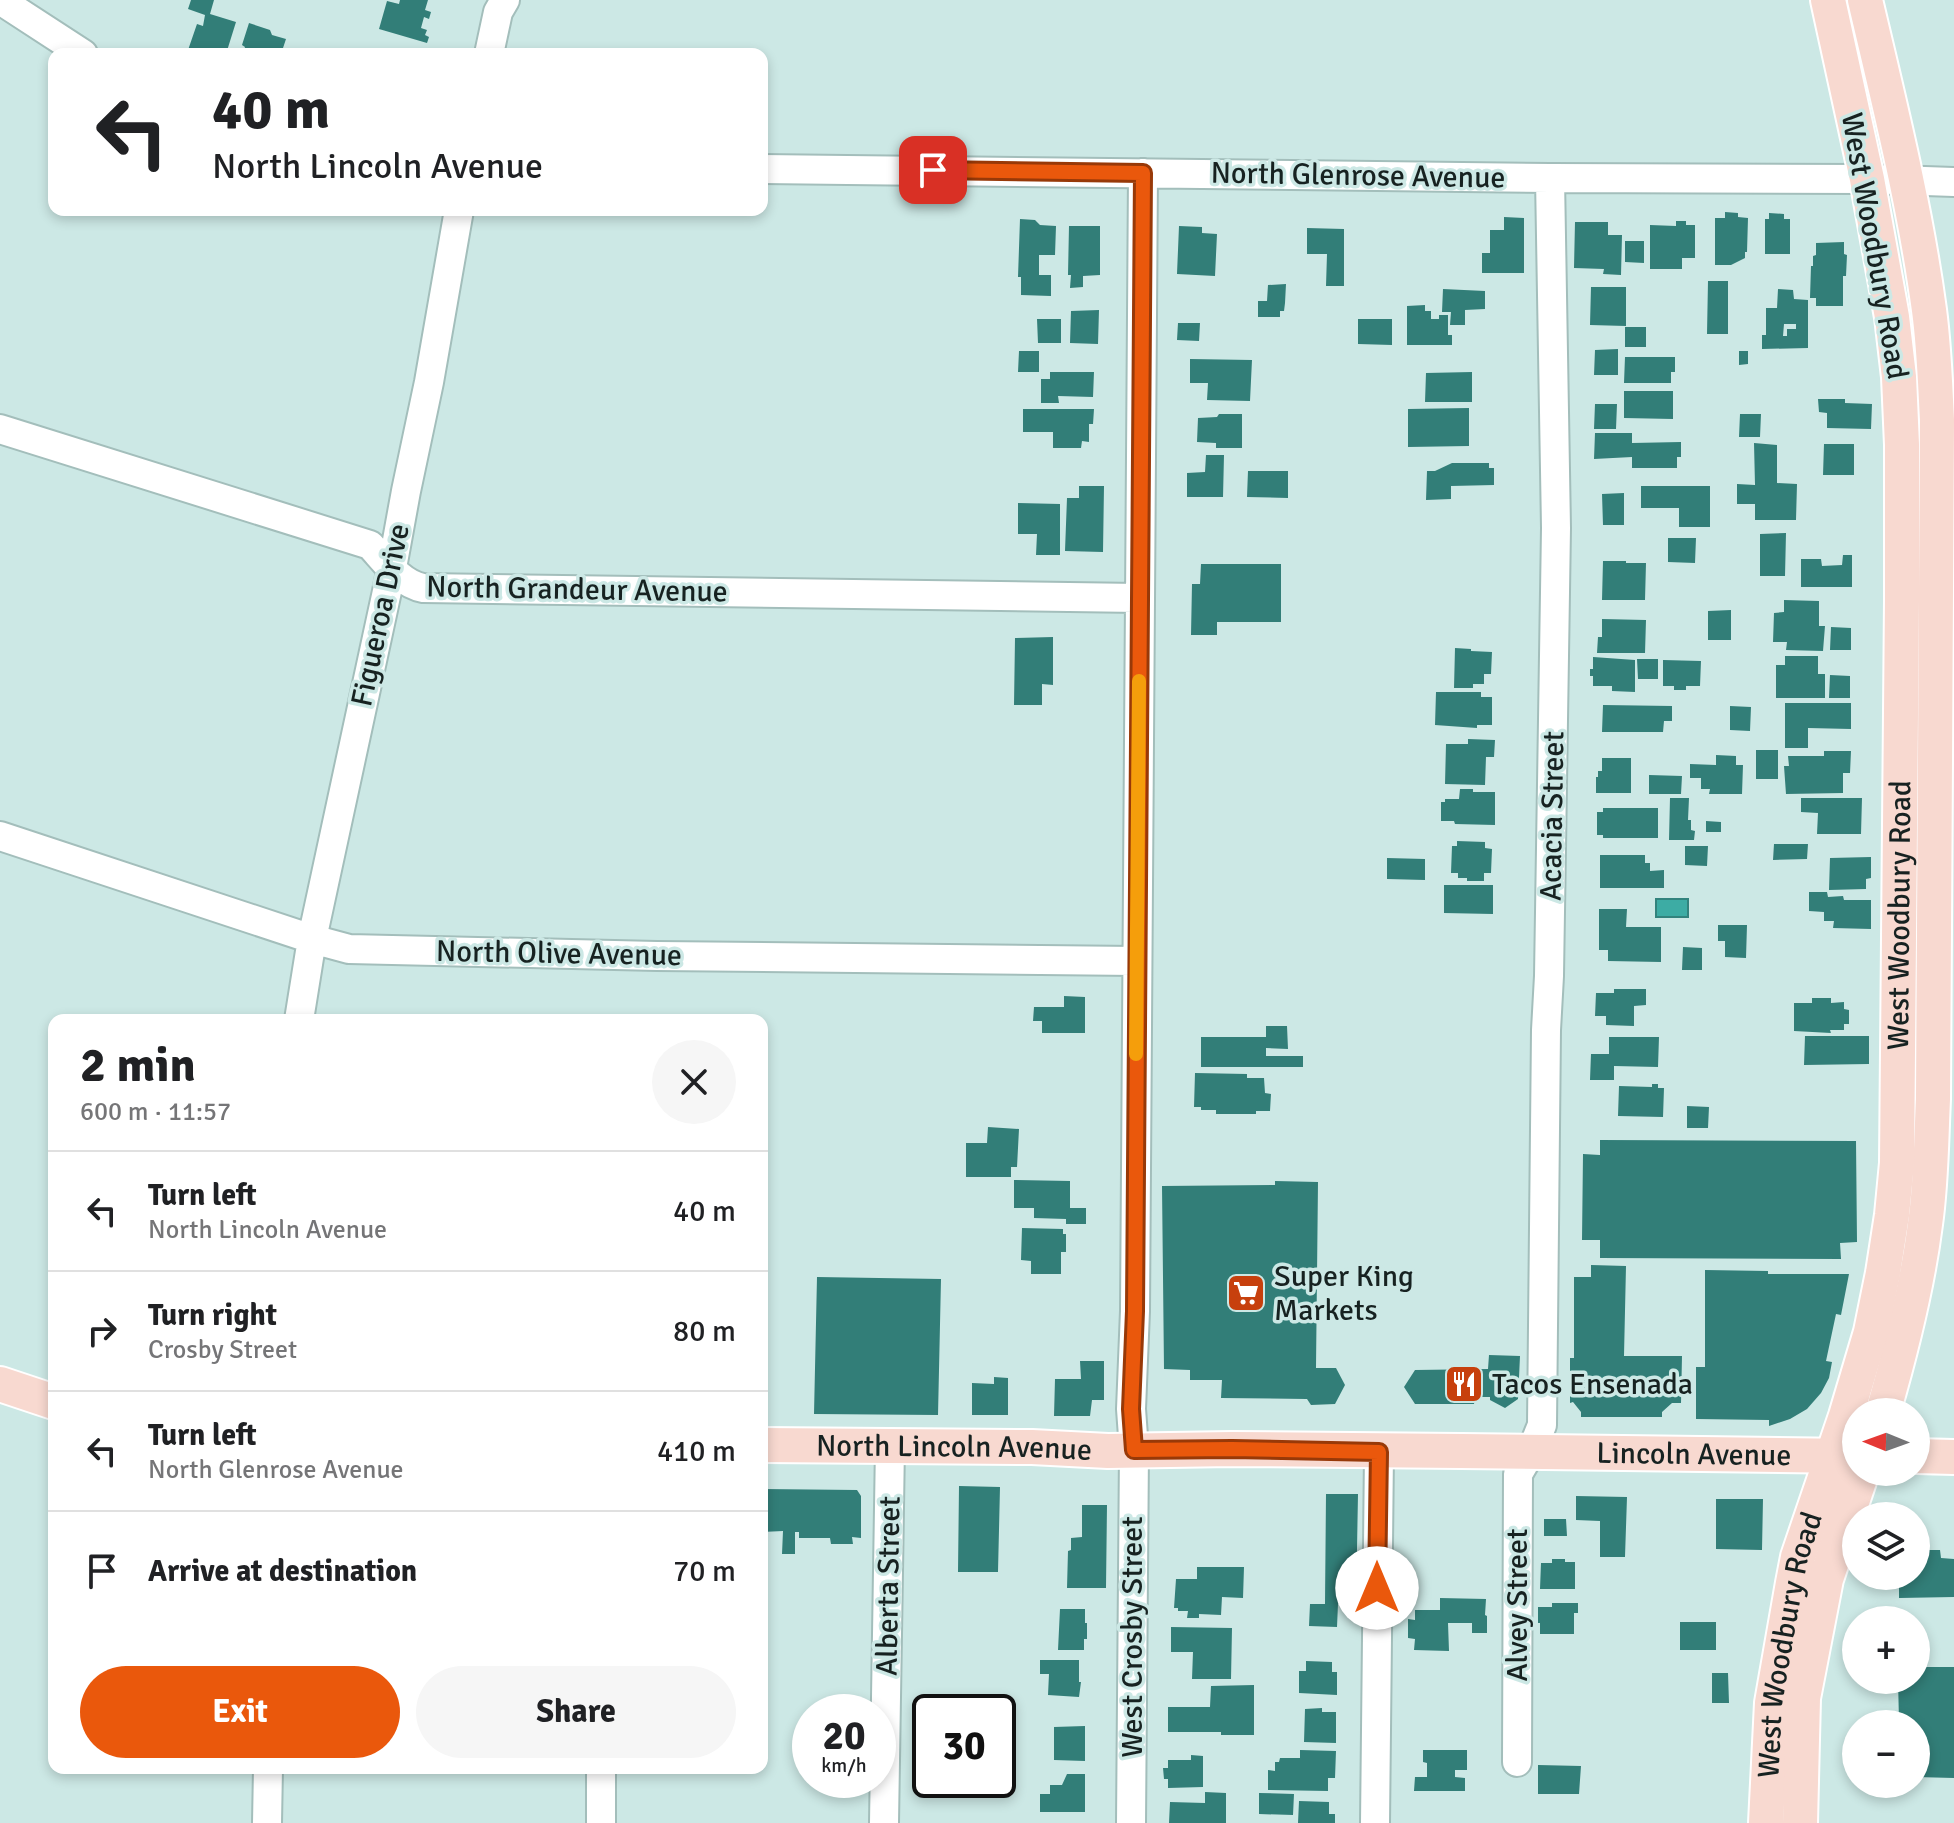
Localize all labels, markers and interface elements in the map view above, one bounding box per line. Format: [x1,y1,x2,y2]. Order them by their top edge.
text: 40 m [212,75,330,144]
icon: left [80,80,184,184]
street label: West Woodbury Road [1833,110,1916,382]
pin [899,136,967,204]
text: North Lincoln Avenue [212,144,543,189]
icon: arrive [911,148,955,192]
street label: North Glenrose Avenue [1210,154,1506,197]
street label: Figueroa Drive [343,520,418,710]
street label: North Grandeur Avenue [426,568,728,611]
street label: Acacia Street [1533,731,1572,901]
street label: West Woodbury Road [1880,780,1919,1050]
street label: North Olive Avenue [436,933,682,974]
text: 2 min [80,1036,196,1095]
button: close [652,1040,736,1124]
text: 600 m · 11:57 [80,1096,231,1128]
text: Turn left [148,1177,257,1214]
icon: left [80,1189,124,1233]
text: 40 m [673,1193,736,1230]
text: North Lincoln Avenue [148,1214,387,1246]
place label: Super King Markets [1274,1258,1414,1329]
supermarket icon: Super King Markets [1225,1272,1267,1314]
text: Turn right [148,1297,277,1334]
icon: right [80,1309,124,1353]
text: 80 m [673,1313,736,1350]
text: Crosby Street [148,1334,297,1366]
restaurant icon: Tacos Ensenada [1443,1363,1485,1405]
place label: Tacos Ensenada [1492,1366,1693,1403]
north arrow [1842,1398,1930,1486]
map controls [1842,1398,1930,1798]
text: Turn left [148,1417,257,1454]
street label: North Lincoln Avenue [816,1427,1093,1469]
icon: left [80,1429,124,1473]
text: 410 m [657,1433,736,1470]
street label: Lincoln Avenue [1596,1435,1792,1474]
text: North Glenrose Avenue [148,1454,404,1486]
street label: Alberta Street [868,1496,909,1676]
button: layers [1842,1502,1930,1590]
street label: West Woodbury Road [1750,1507,1831,1779]
street label: West Crosby Street [1114,1516,1151,1758]
street label: Alvey Street [1499,1528,1536,1682]
position arrow [1335,1546,1419,1630]
icon: arrive [80,1549,124,1593]
text: Arrive at destination [148,1553,417,1590]
text: 70 m [673,1553,736,1590]
button: + [1842,1606,1930,1694]
button: Exit [80,1666,400,1758]
button: Share [416,1666,736,1758]
speed limit sign: 30 [912,1694,1016,1798]
button: − [1842,1710,1930,1798]
text: 20 [822,1711,866,1761]
text: km/h [821,1753,867,1778]

